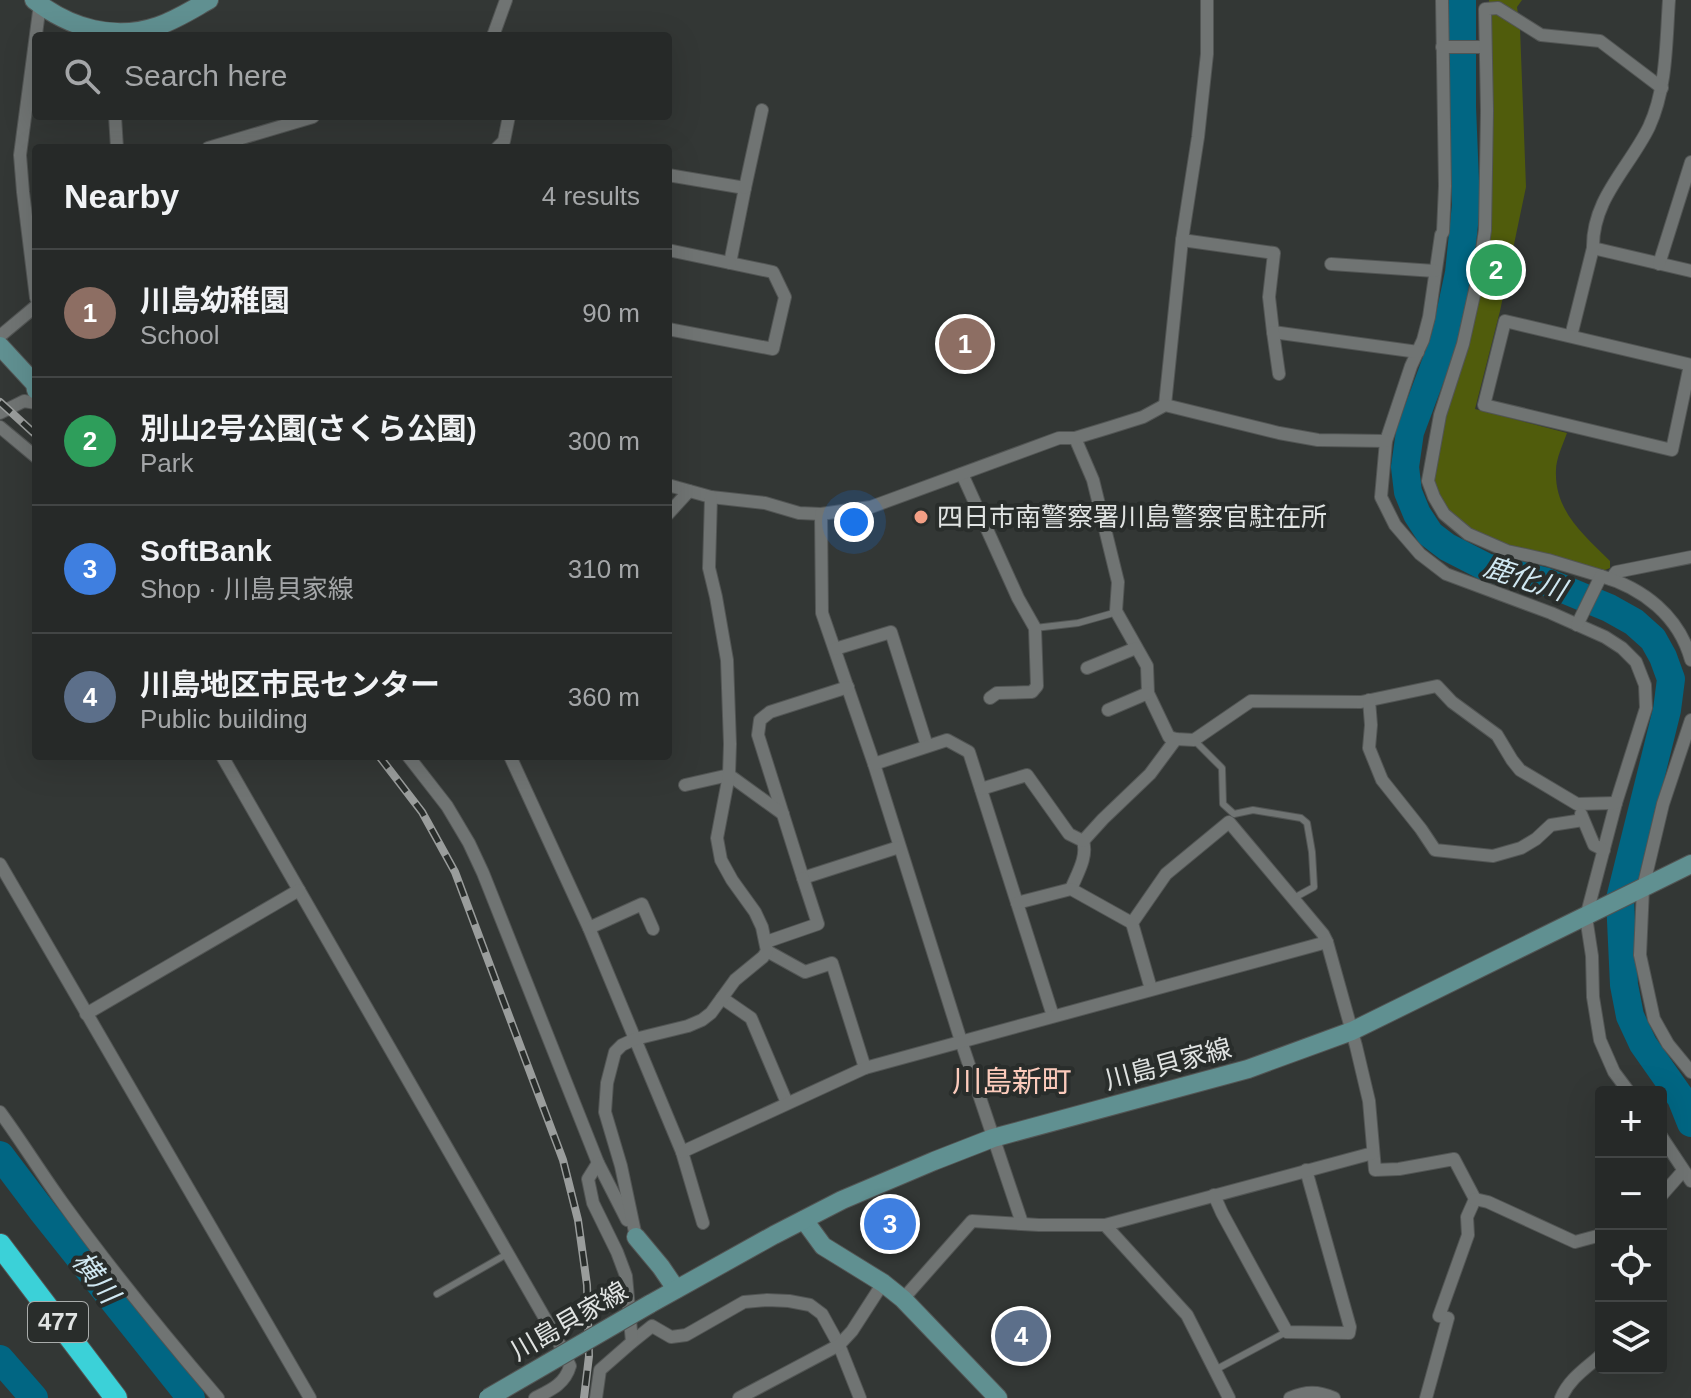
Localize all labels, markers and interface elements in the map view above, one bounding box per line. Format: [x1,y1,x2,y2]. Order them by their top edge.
search box [32,32,672,120]
icon: search [60,54,104,98]
text: Search here [124,59,287,92]
text: Nearby [64,177,179,215]
text: 4 results [542,181,640,211]
pin: 2 [1470,240,1522,300]
text: 川島幼稚園 [140,284,290,317]
text: 1 [83,298,97,328]
text: 90 m [582,298,640,328]
pin: 1 [939,314,991,374]
text: School [140,320,220,350]
text: 別山2号公園(さくら公園) [140,412,477,445]
text: 2 [83,426,97,456]
text: 300 m [568,426,640,456]
text: Park [140,448,193,478]
your location [834,502,874,542]
place label: 四日市南警察署川島警察官駐在所 [937,502,1327,532]
marker: 四日市南警察署川島警察官駐在所 [912,508,930,526]
text: SoftBank [140,534,272,567]
water label: 鹿化川 [1480,551,1572,607]
text: 3 [83,554,97,584]
text: 310 m [568,554,640,584]
text: Shop · 川島貝家線 [140,574,354,604]
text: 川島地区市民センター [140,668,440,701]
text: 4 [83,682,97,712]
text: 360 m [568,682,640,712]
text: Public building [140,704,308,734]
street label: 川島貝家線 [1101,1033,1235,1095]
district label: 川島新町 [952,1065,1072,1098]
map controls [1595,1086,1667,1374]
button: + [1595,1086,1667,1158]
button: − [1595,1158,1667,1230]
pin: 3 [864,1194,916,1254]
button: locate [1595,1230,1667,1302]
water label: 横川 [66,1246,127,1311]
street label: 川島貝家線 [505,1276,633,1366]
road number: 477 [28,1302,88,1342]
button: layers [1595,1302,1667,1374]
pin: 4 [995,1306,1047,1366]

